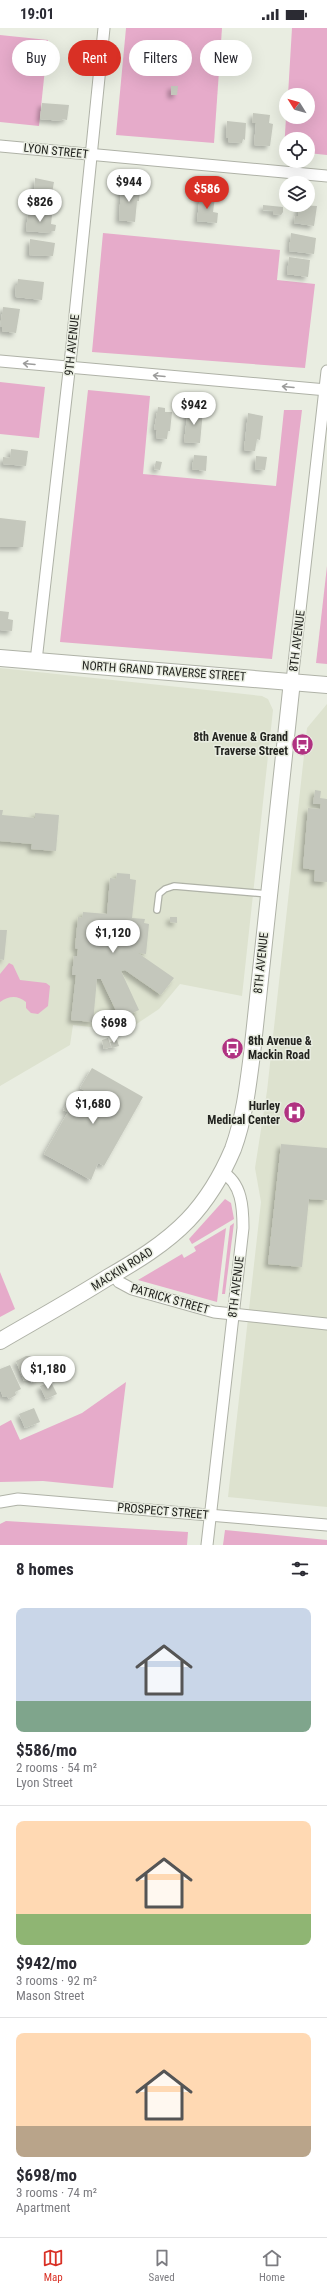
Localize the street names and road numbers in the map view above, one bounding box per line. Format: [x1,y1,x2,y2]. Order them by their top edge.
street label: LYON STREET [23,141,89,161]
street label: 9TH AVENUE [62,314,82,376]
street label: 8TH AVENUE [286,610,308,672]
street label: NORTH GRAND TRAVERSE STREET [82,658,246,684]
street label: 8TH AVENUE [251,932,271,994]
street label: MACKIN ROAD [89,1244,155,1293]
street label: 8TH AVENUE [225,1256,247,1318]
street label: PATRICK STREET [129,1281,211,1317]
street label: PROSPECT STREET [117,1500,209,1522]

